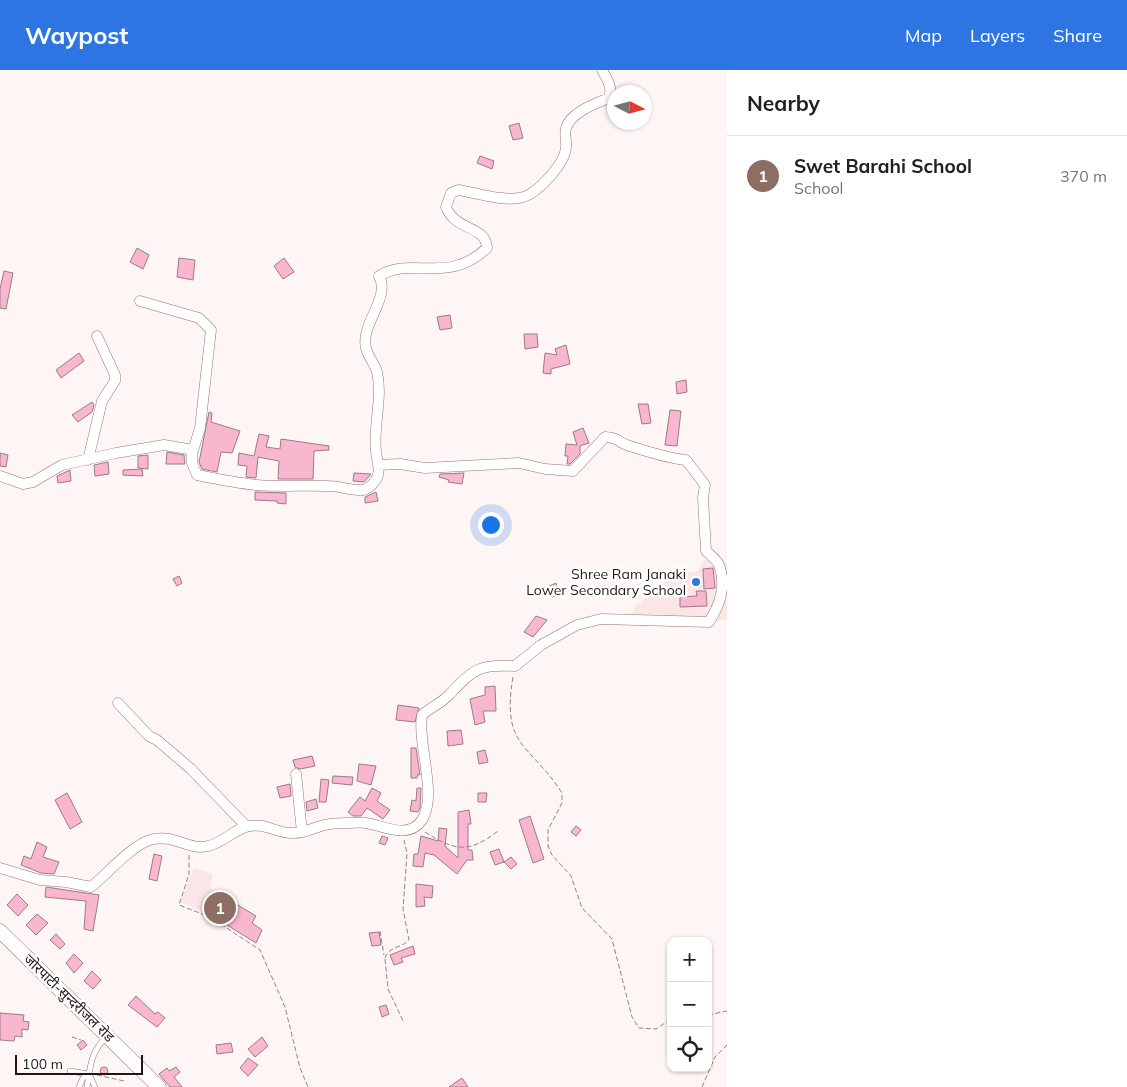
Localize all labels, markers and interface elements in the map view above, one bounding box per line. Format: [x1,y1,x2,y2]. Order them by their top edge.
text: Waypost [25,20,128,50]
text: Map [905,24,942,47]
text: Layers [970,24,1025,47]
text: Share [1053,24,1102,47]
north arrow [607,85,652,130]
text: Nearby [747,90,820,116]
text: Swet Barahi School [794,154,972,178]
text: 1 [758,166,768,186]
text: 370 m [1060,166,1107,186]
text: School [794,178,843,198]
your location [478,512,504,538]
place label: Shree Ram Janaki Lower Secondary School [526,565,686,599]
marker: Shree Ram Janaki Lower Secondary School [690,576,702,588]
pin: 1 [204,889,236,927]
map controls [667,937,712,1072]
button: + [667,937,712,982]
street label: जोरपाटी-सुन्दरीजल रोड [19,950,118,1047]
button: − [667,982,712,1027]
button: locate [667,1027,712,1072]
scale bar [15,1052,142,1075]
text: 100 m [22,1055,63,1073]

